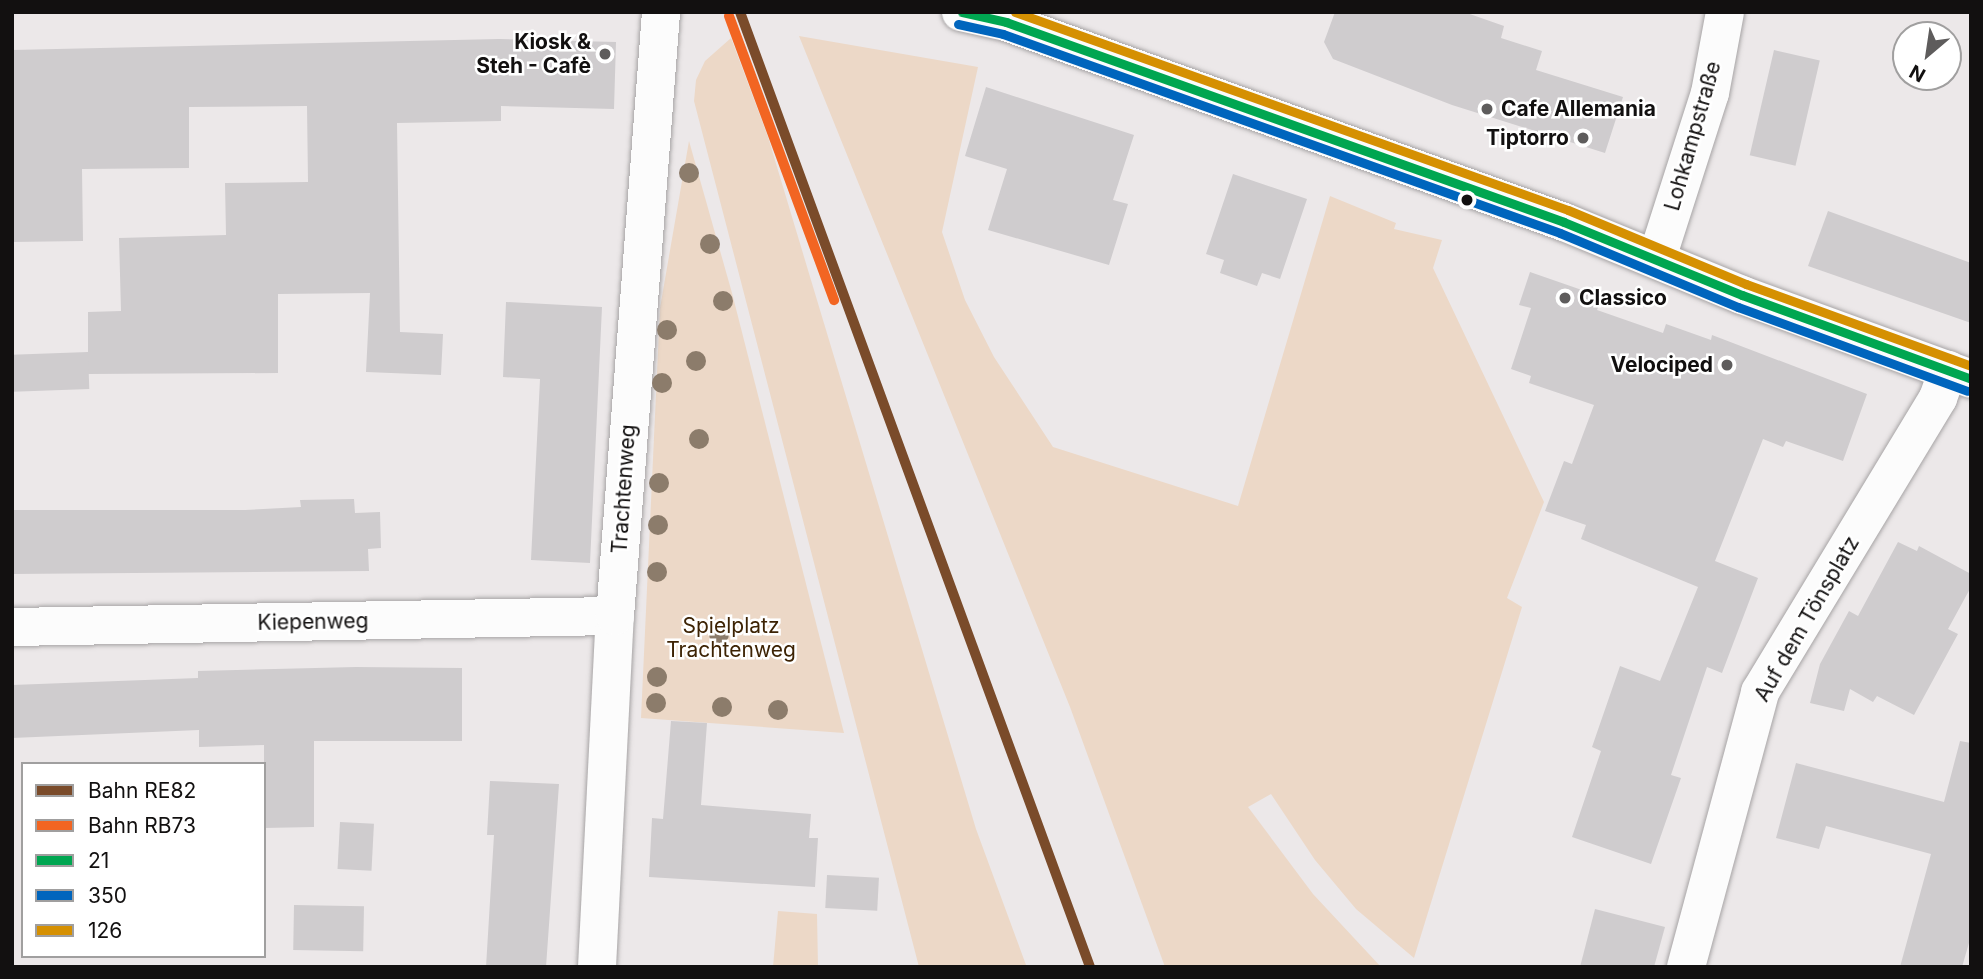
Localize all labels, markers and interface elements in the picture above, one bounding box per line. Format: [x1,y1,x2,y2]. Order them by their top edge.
north arrow [1892,21,1962,91]
place label: Kiosk & Steh - Cafè [476,29,591,79]
marker: Kiosk & Steh - Cafè [597,46,613,62]
street label: Lohkampstraße [1660,58,1726,214]
text: N [1906,59,1929,87]
place label: Cafe Allemania [1501,96,1656,122]
marker: Cafe Allemania [1479,101,1495,117]
place label: Tiptorro [1486,125,1569,151]
marker: Tiptorro [1575,130,1591,146]
unlabelled marker [1460,193,1474,207]
place label: Classico [1579,285,1667,311]
marker: Classico [1557,290,1573,306]
place label: Velociped [1610,352,1713,378]
marker: Velociped [1719,357,1735,373]
street label: Trachtenweg [607,423,641,555]
street label: Auf dem Tönsplatz [1749,532,1865,706]
street label: Kiepenweg [257,608,369,636]
park label: Spielplatz Trachtenweg [666,613,796,663]
legend [21,762,266,958]
text: Bahn RE82 [88,778,196,803]
text: Bahn RB73 [88,813,196,838]
text: 21 [88,848,109,873]
text: 350 [88,883,127,908]
text: 126 [88,918,122,943]

